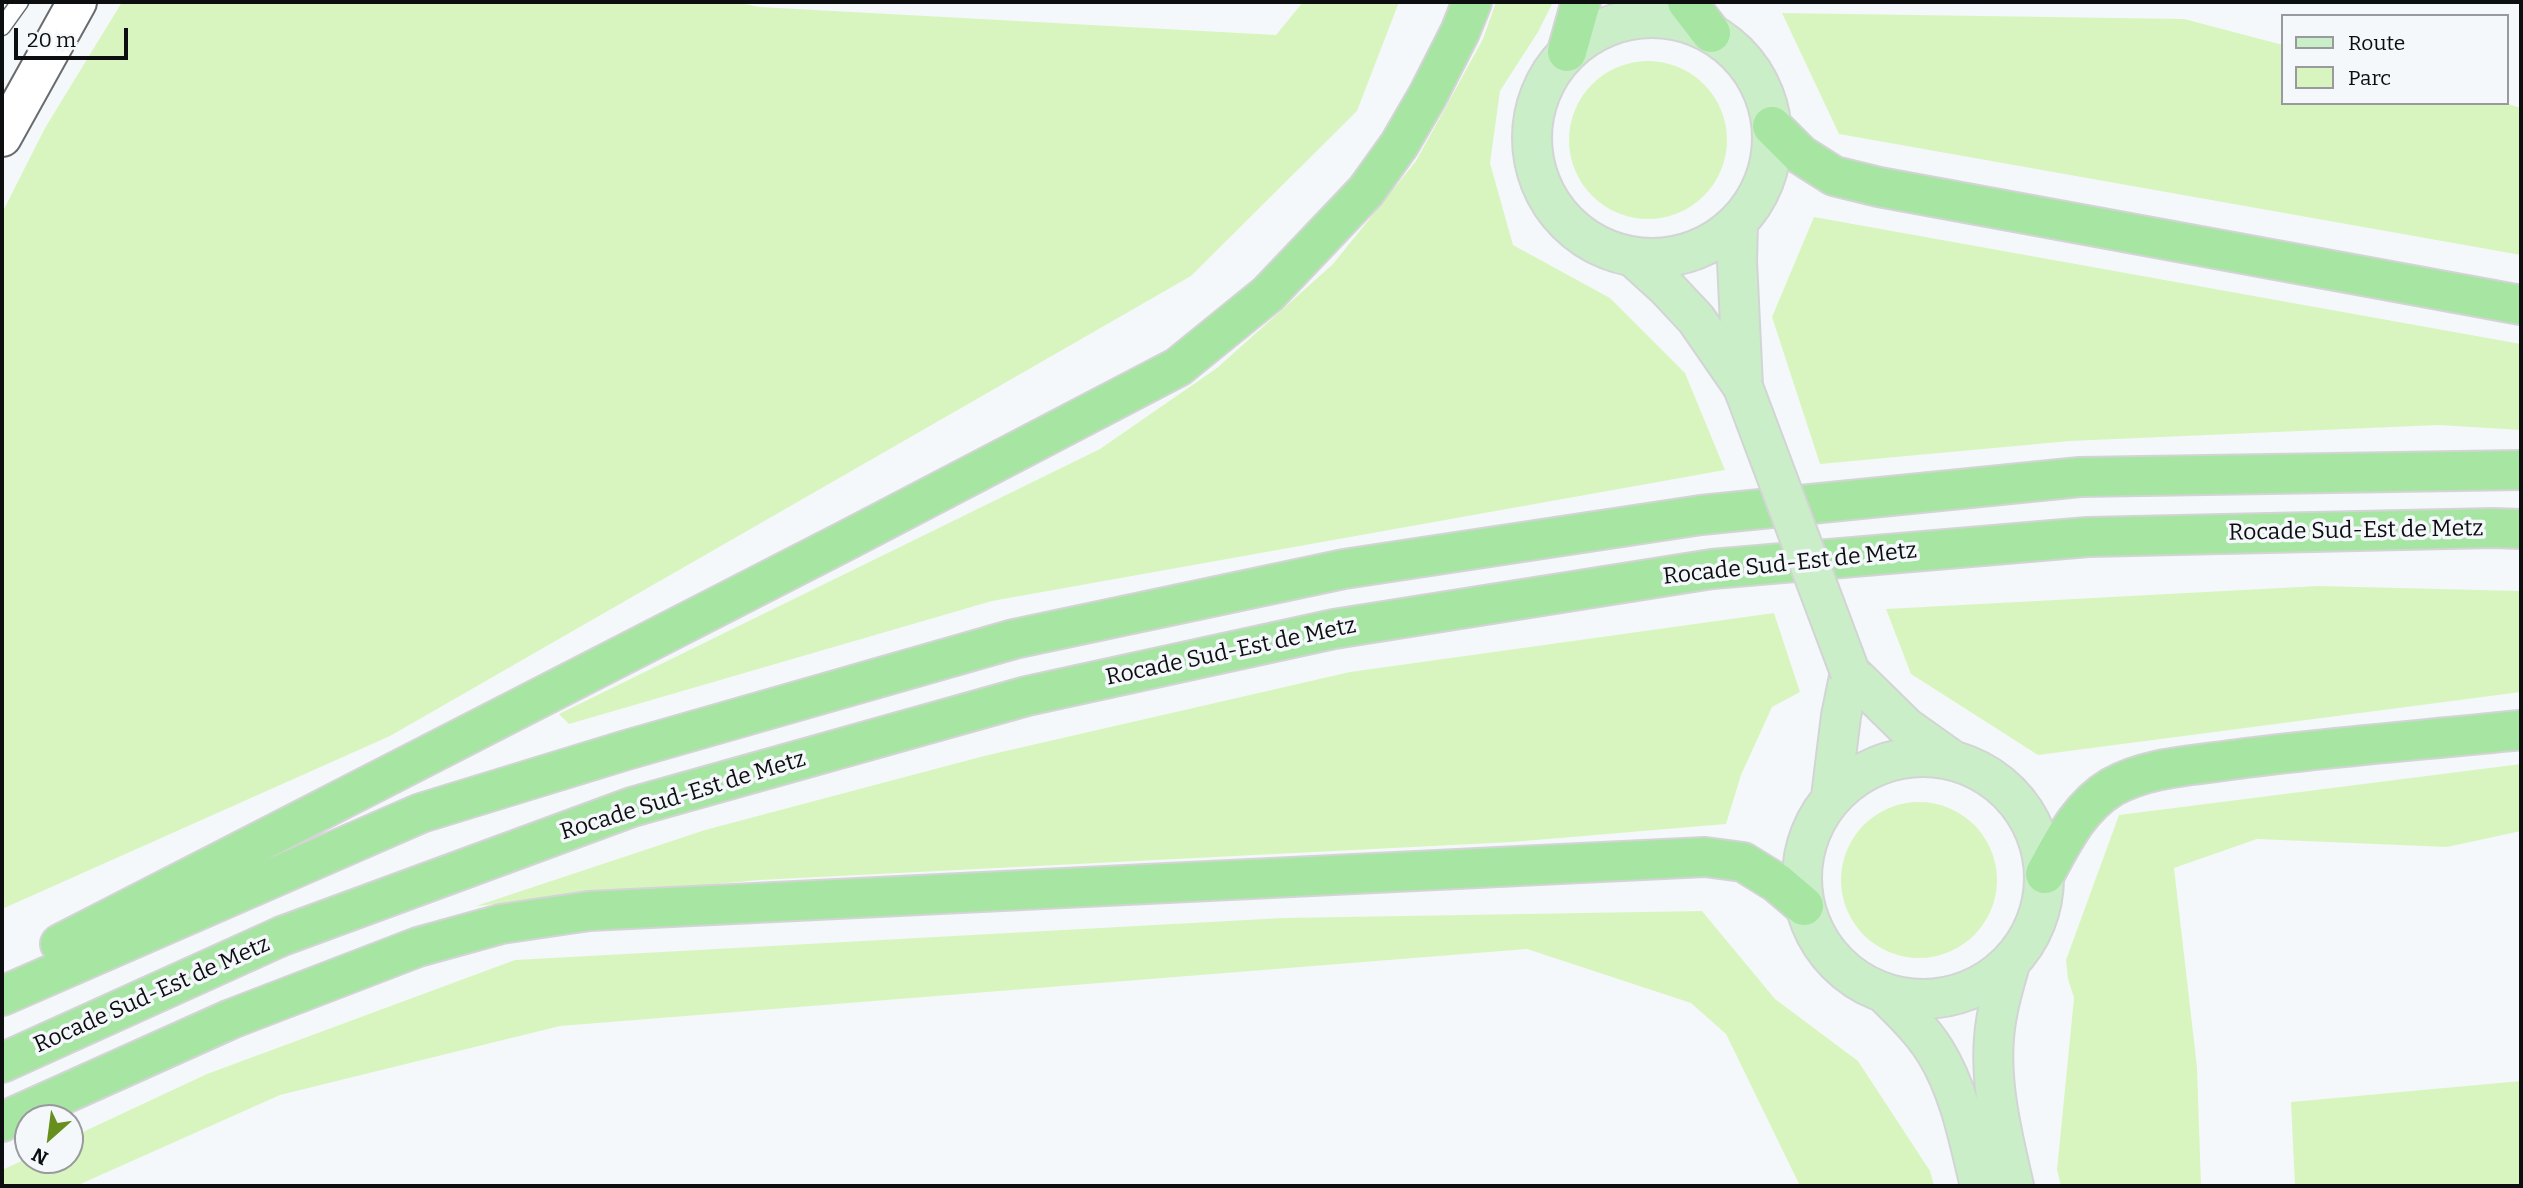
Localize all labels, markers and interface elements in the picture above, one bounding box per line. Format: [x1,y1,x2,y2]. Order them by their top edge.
scale bar [18,14,131,58]
legend [2282,14,2509,105]
text: 20 m [27,27,76,53]
text: Route [2348,30,2405,56]
text: Parc [2348,65,2391,91]
street label: Rocade Sud-Est de Metz [2228,515,2484,547]
street label: Rocade Sud-Est de Metz [1662,537,1918,591]
street label: Rocade Sud-Est de Metz [1103,612,1359,692]
street label: Rocade Sud-Est de Metz [557,746,809,846]
street label: Rocade Sud-Est de Metz [30,931,274,1059]
north arrow [14,1104,84,1174]
text: N [28,1143,52,1170]

